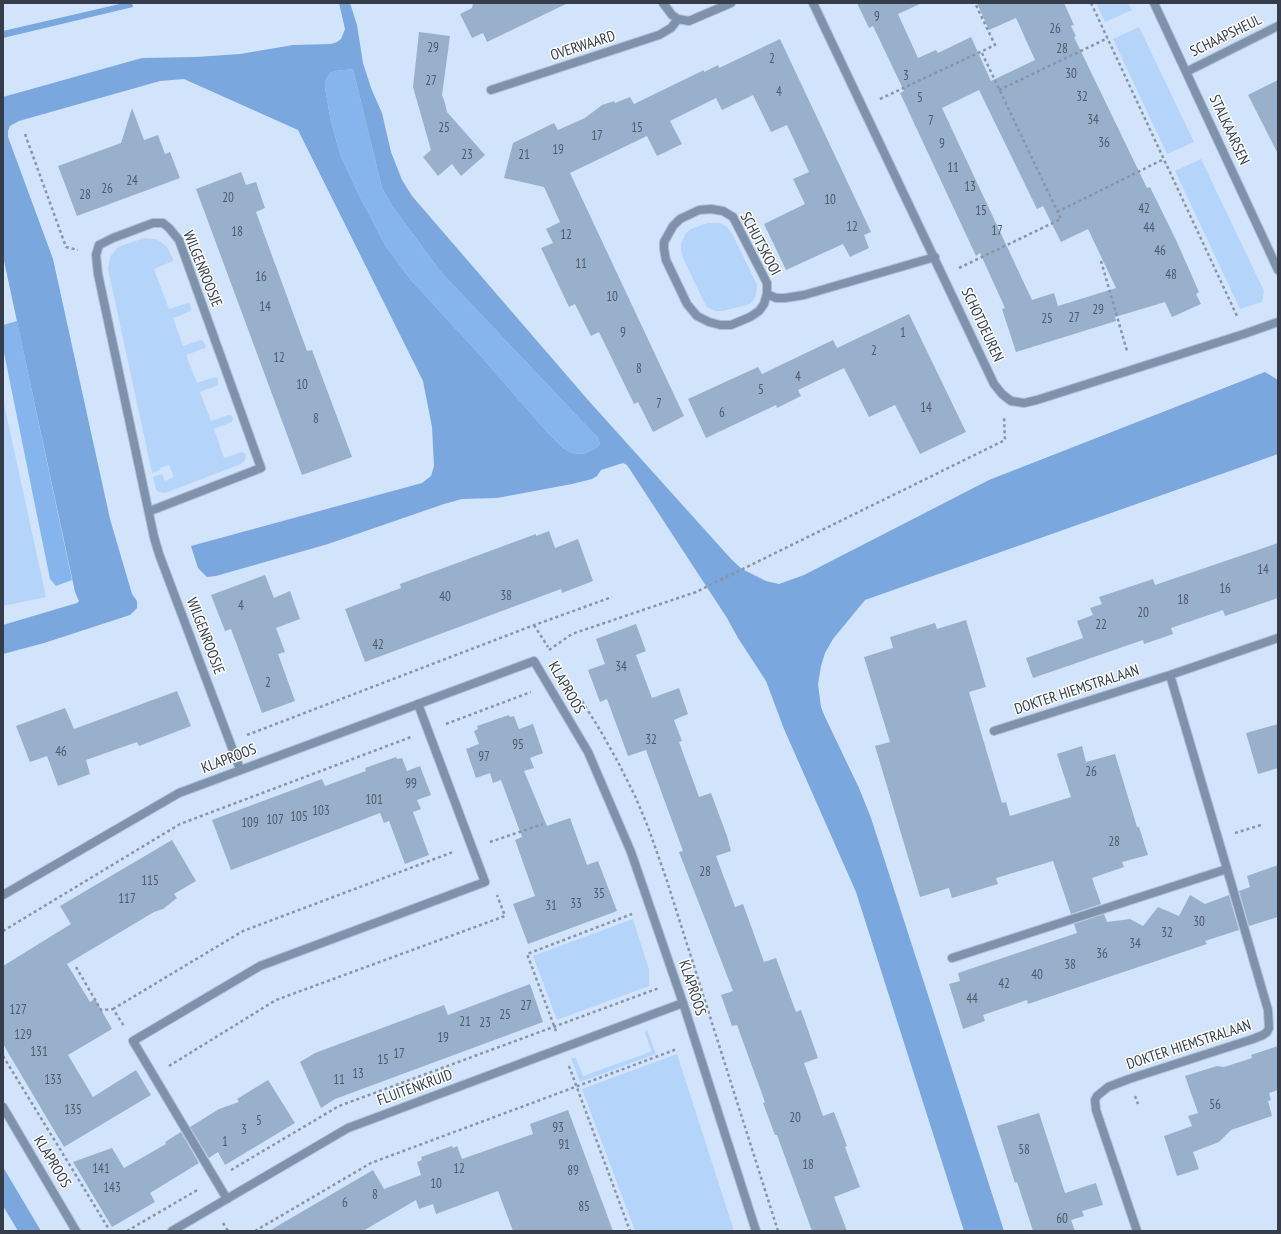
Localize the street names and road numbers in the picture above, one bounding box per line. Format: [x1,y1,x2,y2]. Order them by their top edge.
street label: SCHAAPSHEUL [1187,11,1265,61]
street label: OVERWAARD [548,27,618,65]
street label: STALKAARSEN [1205,92,1253,168]
street label: SCHUTSKOOI [736,209,784,279]
street label: WILGENROOSJE [179,228,225,310]
street label: SCHOTDEUREN [957,285,1007,365]
street label: WILGENROOSJE [182,595,228,677]
street label: KLAPROOS [544,659,588,717]
street label: DOKTER HIEMSTRALAAN [1013,661,1141,719]
street label: KLAPROOS [199,740,259,778]
street label: KLAPROOS [675,958,709,1018]
street label: DOKTER HIEMSTRALAAN [1125,1016,1253,1074]
street label: FLUITENKRUID [375,1066,455,1110]
street label: KLAPROOS [30,1133,74,1191]

